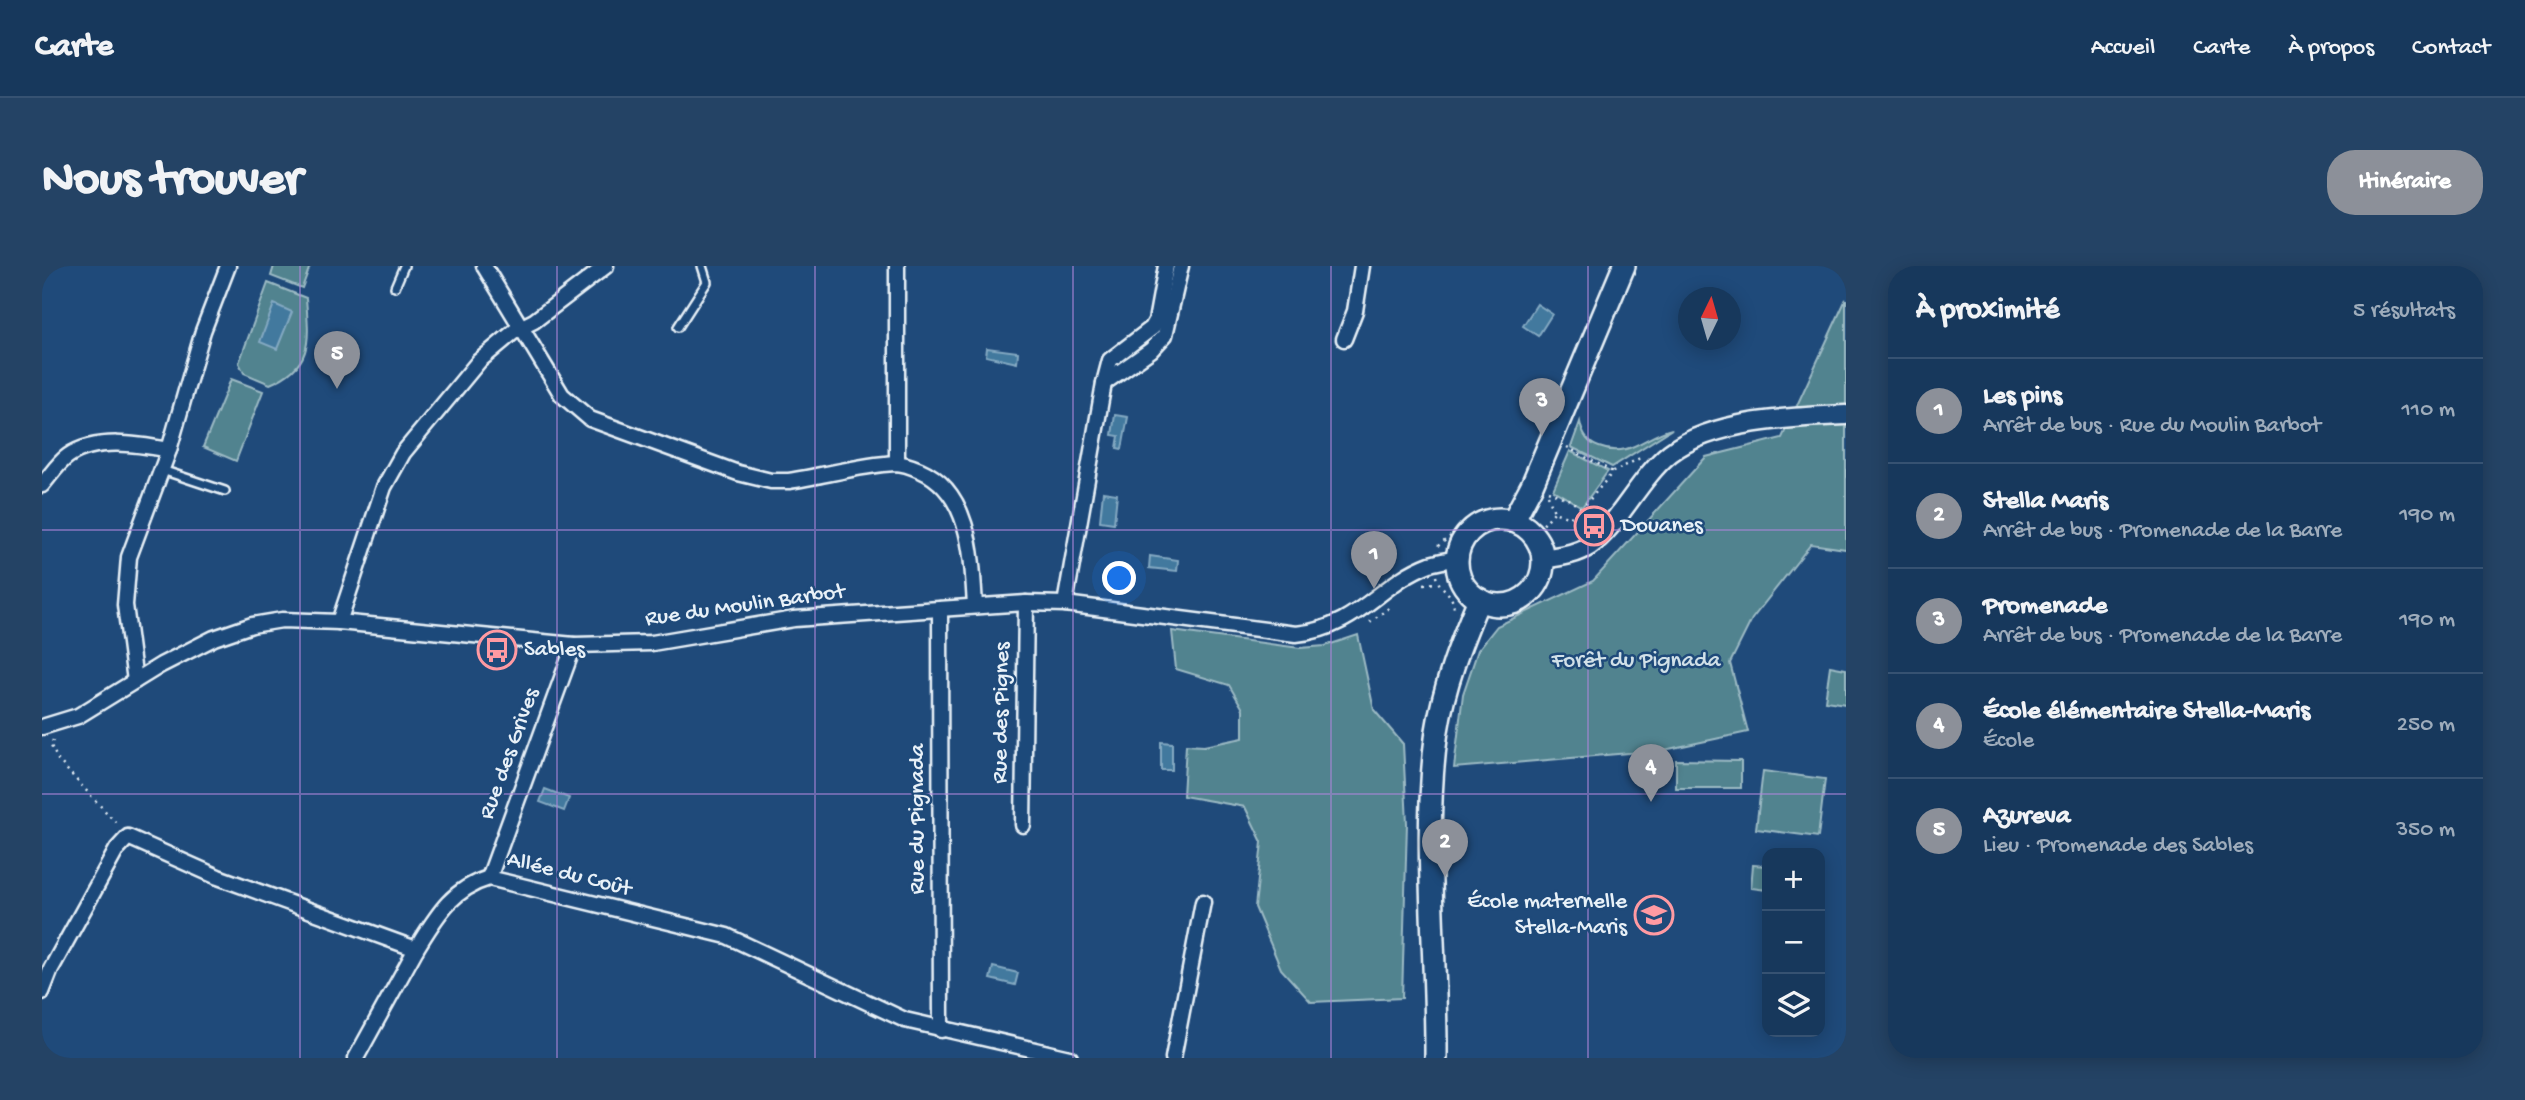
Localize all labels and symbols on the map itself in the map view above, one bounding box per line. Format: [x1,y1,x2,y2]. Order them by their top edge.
north arrow [1678,287,1741,350]
pin: 5 [314,331,360,389]
pin: 3 [1519,378,1565,436]
bus stop icon: Douanes [1573,505,1615,547]
place label: Douanes [1619,513,1703,540]
pin: 1 [1351,531,1397,589]
your location [1102,561,1136,595]
street label: Rue du Moulin Barbot [644,578,848,633]
bus stop icon: Sables [476,629,518,671]
place label: Sables [524,637,586,664]
street label: Rue des Pignes [987,642,1017,784]
park label: Forêt du Pignada [1551,648,1722,675]
street label: Rue des Grives [474,684,546,823]
street label: Rue du Pignada [905,742,932,894]
pin: 4 [1628,744,1674,802]
pin: 2 [1422,819,1468,877]
street label: Allée du Coût [504,847,636,904]
place label: École maternelle Stella-Maris [1467,889,1628,942]
school or university icon: École maternelle Stella-Maris [1633,894,1675,936]

